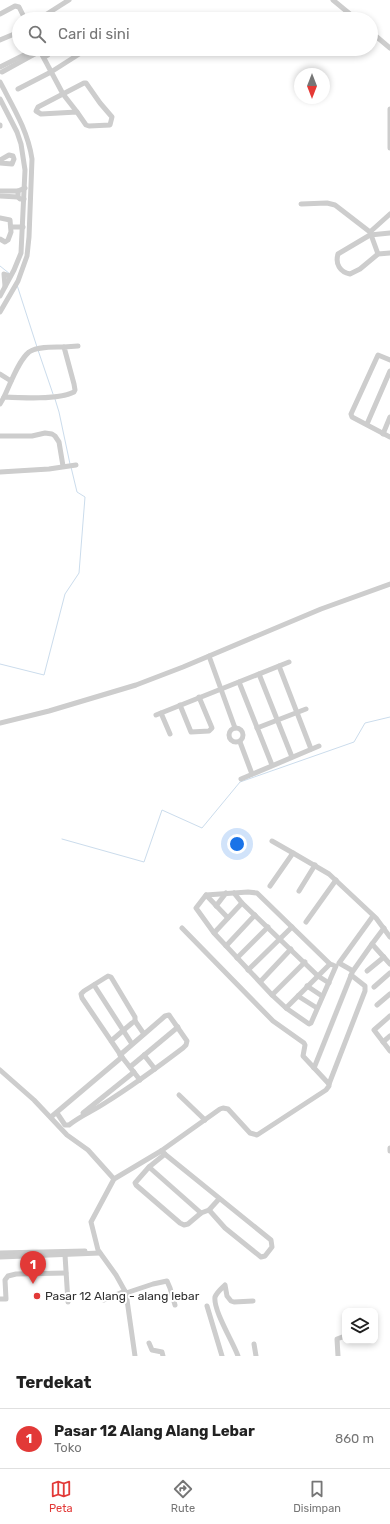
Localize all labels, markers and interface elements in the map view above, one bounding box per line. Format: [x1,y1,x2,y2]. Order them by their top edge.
search box [12,12,378,56]
icon: search [26,23,48,45]
text: Cari di sini [58,25,130,43]
north arrow [294,68,330,104]
your location [227,834,247,854]
pin: 1 [20,1251,46,1284]
place label: Pasar 12 Alang - alang lebar [45,1289,200,1303]
marker: Pasar 12 Alang - alang lebar [32,1291,42,1301]
map controls [342,1308,378,1344]
button: layers [342,1308,378,1344]
text: Terdekat [16,1372,91,1392]
text: Pasar 12 Alang Alang Lebar [54,1422,255,1440]
text: 1 [26,1431,32,1446]
text: 860 m [335,1431,374,1446]
text: Toko [54,1440,82,1455]
tab: Peta [49,1478,73,1515]
tab: Rute [171,1478,195,1515]
tab: Disimpan [293,1478,341,1515]

